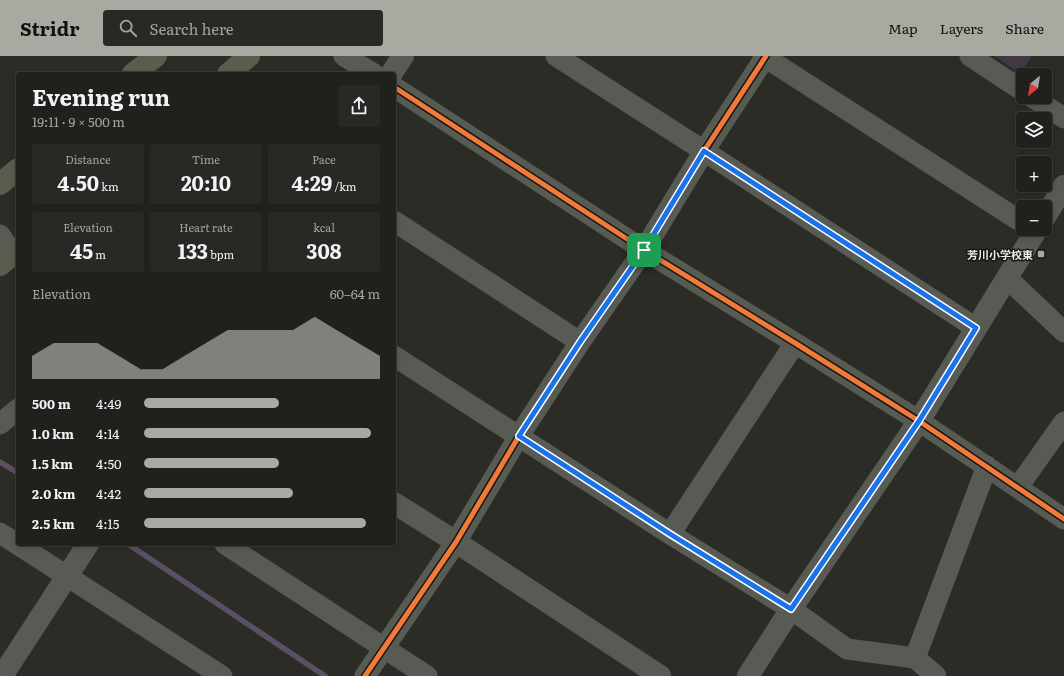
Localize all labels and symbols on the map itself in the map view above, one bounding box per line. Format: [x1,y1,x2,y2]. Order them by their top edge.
north arrow [1016,68,1052,104]
pin [627,233,661,267]
place label: 芳川小学校東 [967,246,1033,262]
marker: 芳川小学校東 [1036,249,1046,259]

